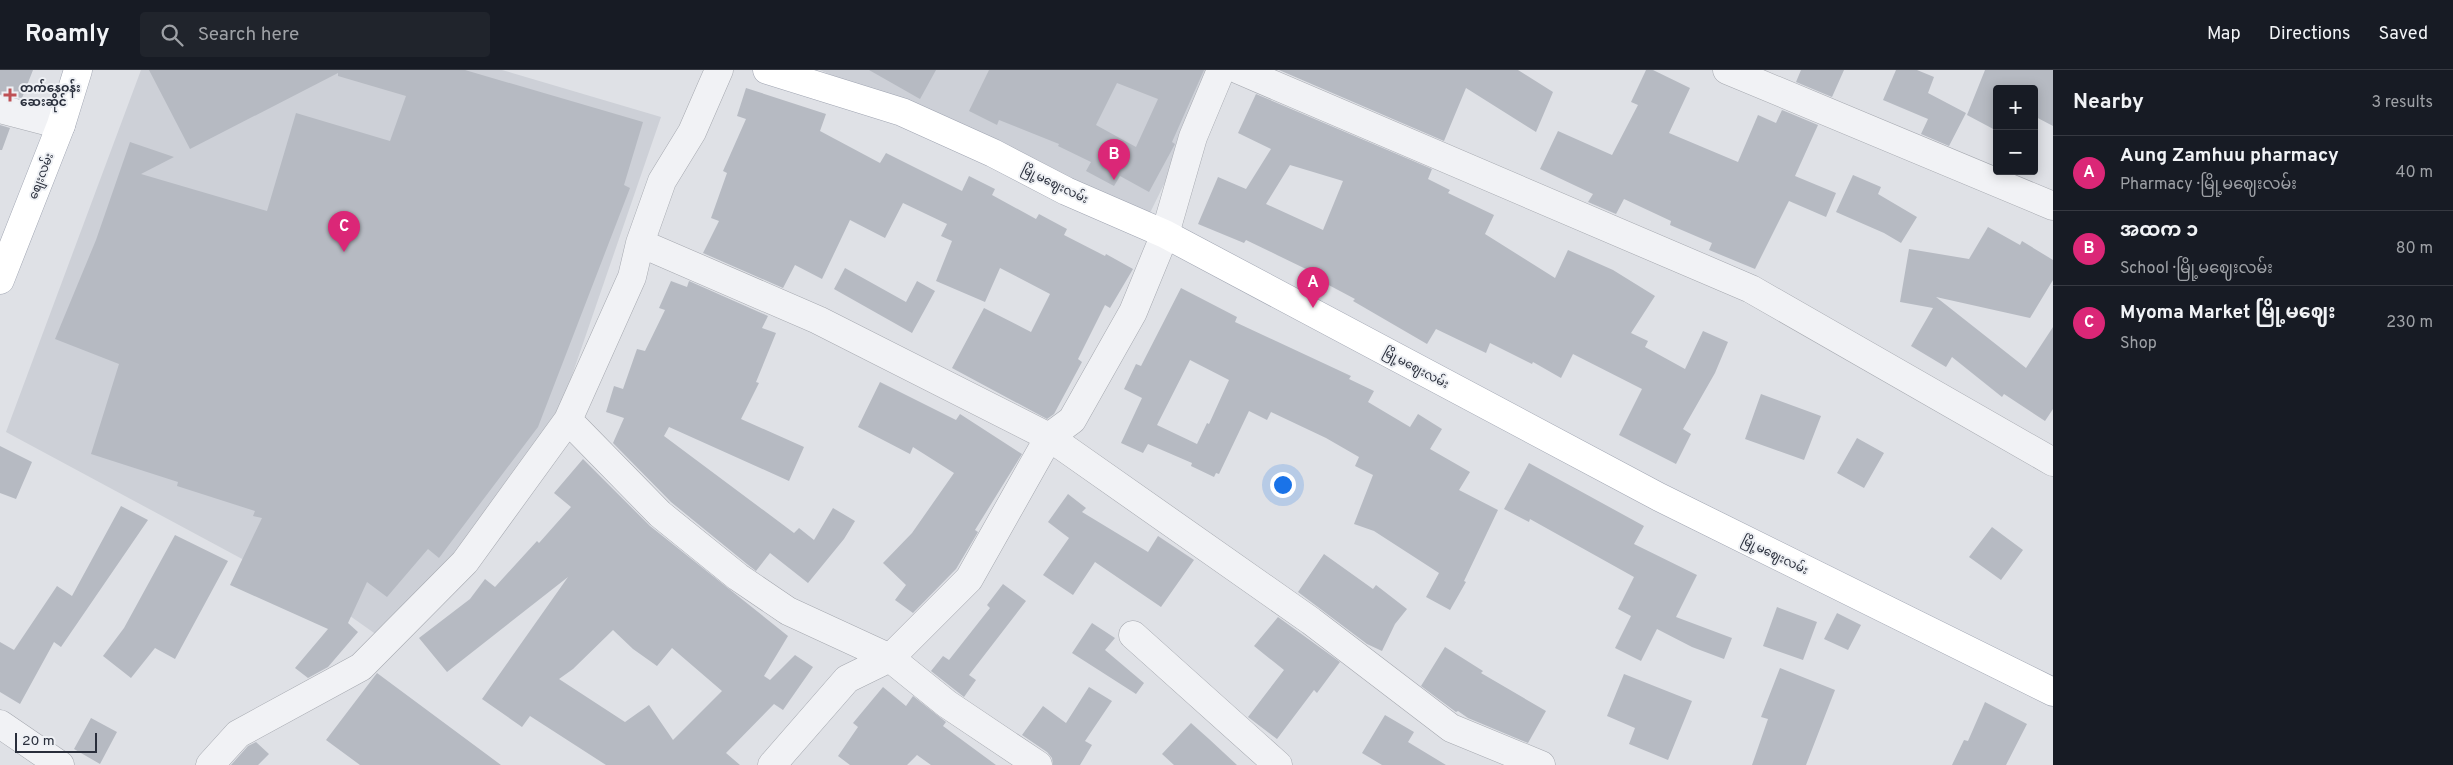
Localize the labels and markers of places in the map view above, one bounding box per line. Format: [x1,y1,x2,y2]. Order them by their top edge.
place label: တက်နေဝန်း ဆေးဆိုင် [20,78,81,113]
marker: တက်နေဝန်း ဆေးဆိုင် [4,89,16,101]
pin: B [1098,139,1130,180]
pin: C [328,211,360,252]
pin: A [1297,267,1329,308]

